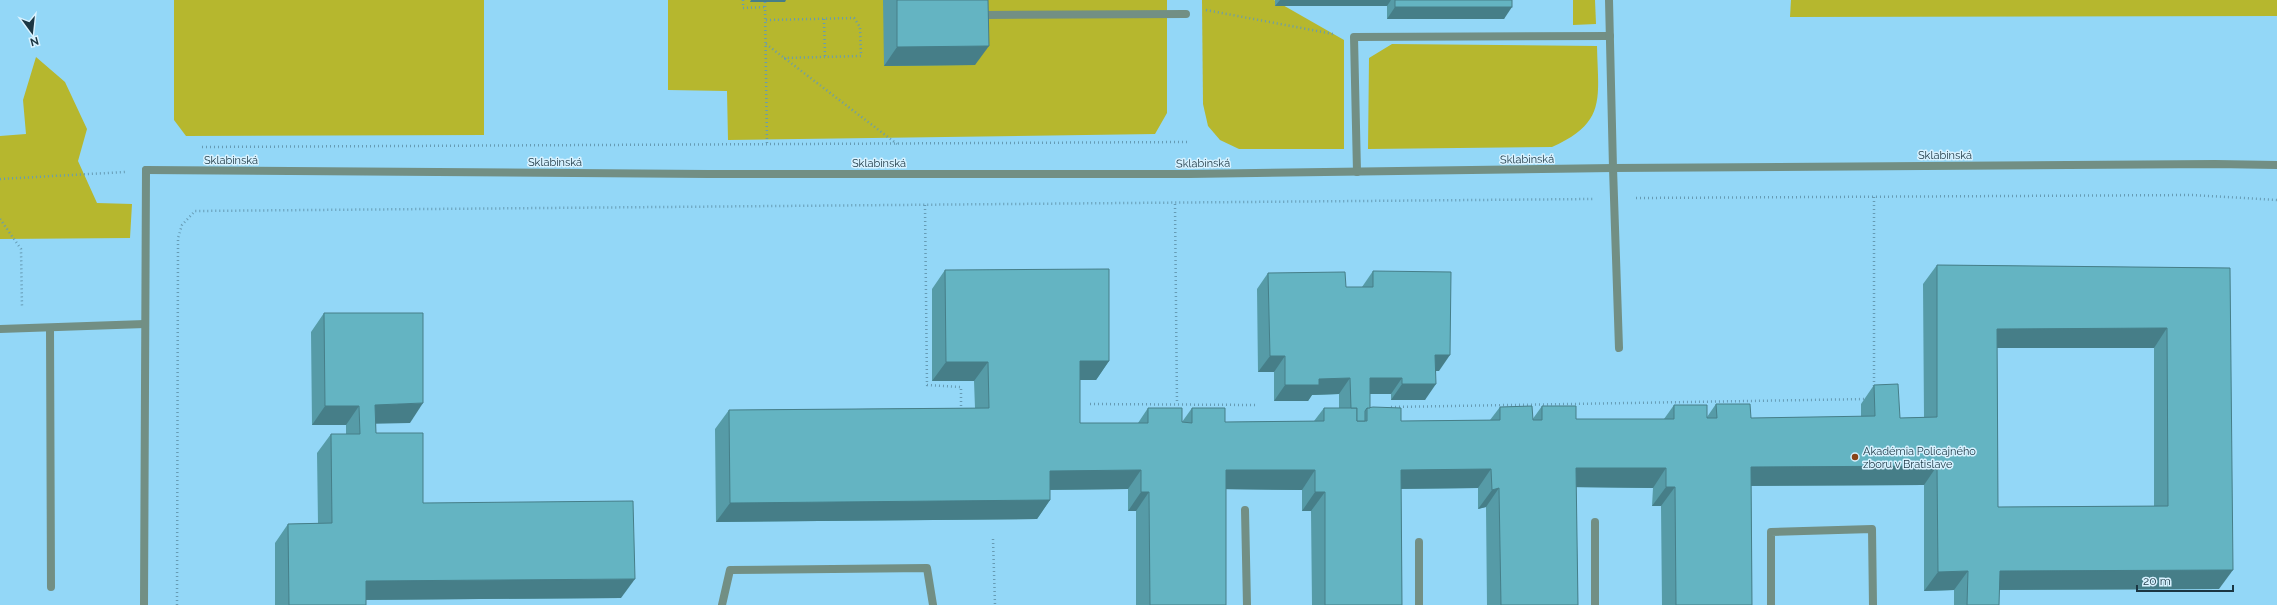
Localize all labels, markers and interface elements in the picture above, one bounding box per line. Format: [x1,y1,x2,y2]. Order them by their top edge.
north arrow [12,12,52,52]
text: N [29,34,40,49]
street label: Sklabinská [1918,149,1972,162]
street label: Sklabinská [1500,153,1554,166]
street label: Sklabinská [204,154,258,167]
street label: Sklabinská [528,156,582,169]
street label: Sklabinská [852,157,906,170]
street label: Sklabinská [1176,157,1230,170]
place label: Akadémia Policajného zboru v Bratislave [1863,445,1976,471]
marker: Akadémia Policajného zboru v Bratislave [1850,452,1860,462]
scale bar [2137,567,2233,593]
text: 20 m [2143,574,2171,588]

